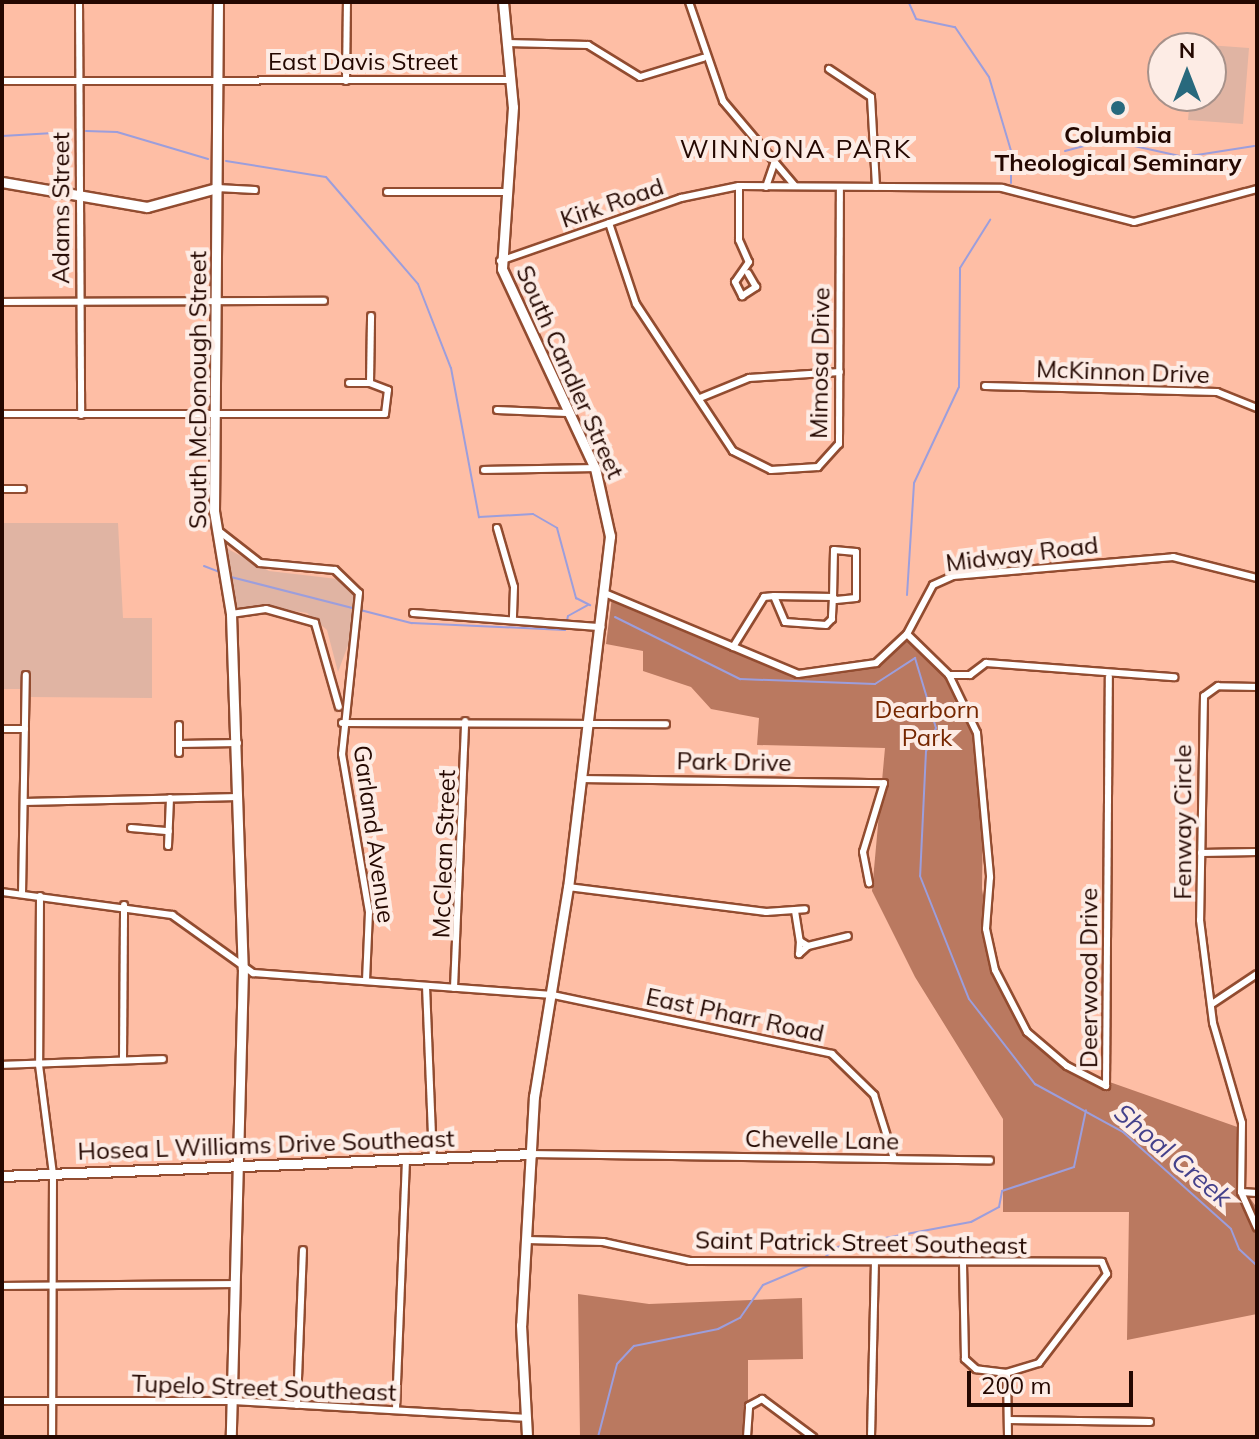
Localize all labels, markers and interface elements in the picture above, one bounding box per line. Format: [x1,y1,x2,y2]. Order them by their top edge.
north arrow [1147,32,1227,112]
text: N [1179,36,1195,64]
street label: East Davis Street [268,48,458,76]
marker: Columbia Theological Seminary [1109,99,1127,117]
place label: Columbia Theological Seminary [994,121,1242,177]
street label: Adams Street [47,132,75,284]
district label: WINNONA PARK [680,133,912,165]
street label: Kirk Road [557,172,667,234]
street label: South McDonough Street [184,251,212,529]
street label: South Candler Street [510,261,630,483]
street label: Mimosa Drive [804,287,836,439]
street label: McKinnon Drive [1036,355,1210,389]
street label: Midway Road [944,530,1100,578]
park label: Dearborn Park [875,696,979,752]
street label: Garland Avenue [347,743,401,925]
street label: Fenway Circle [1169,744,1197,900]
street label: Park Drive [676,747,792,777]
street label: McClean Street [427,769,461,939]
street label: Deerwood Drive [1075,888,1103,1068]
street label: East Pharr Road [643,982,827,1048]
water label: Shoal Creek [1108,1097,1238,1213]
street label: Hosea L Williams Drive Southeast [77,1124,455,1166]
street label: Chevelle Lane [745,1124,899,1156]
street label: Saint Patrick Street Southeast [695,1226,1027,1260]
scale bar [971,1355,1137,1405]
street label: Tupelo Street Southeast [131,1369,397,1407]
text: 200 m [981,1370,1052,1400]

